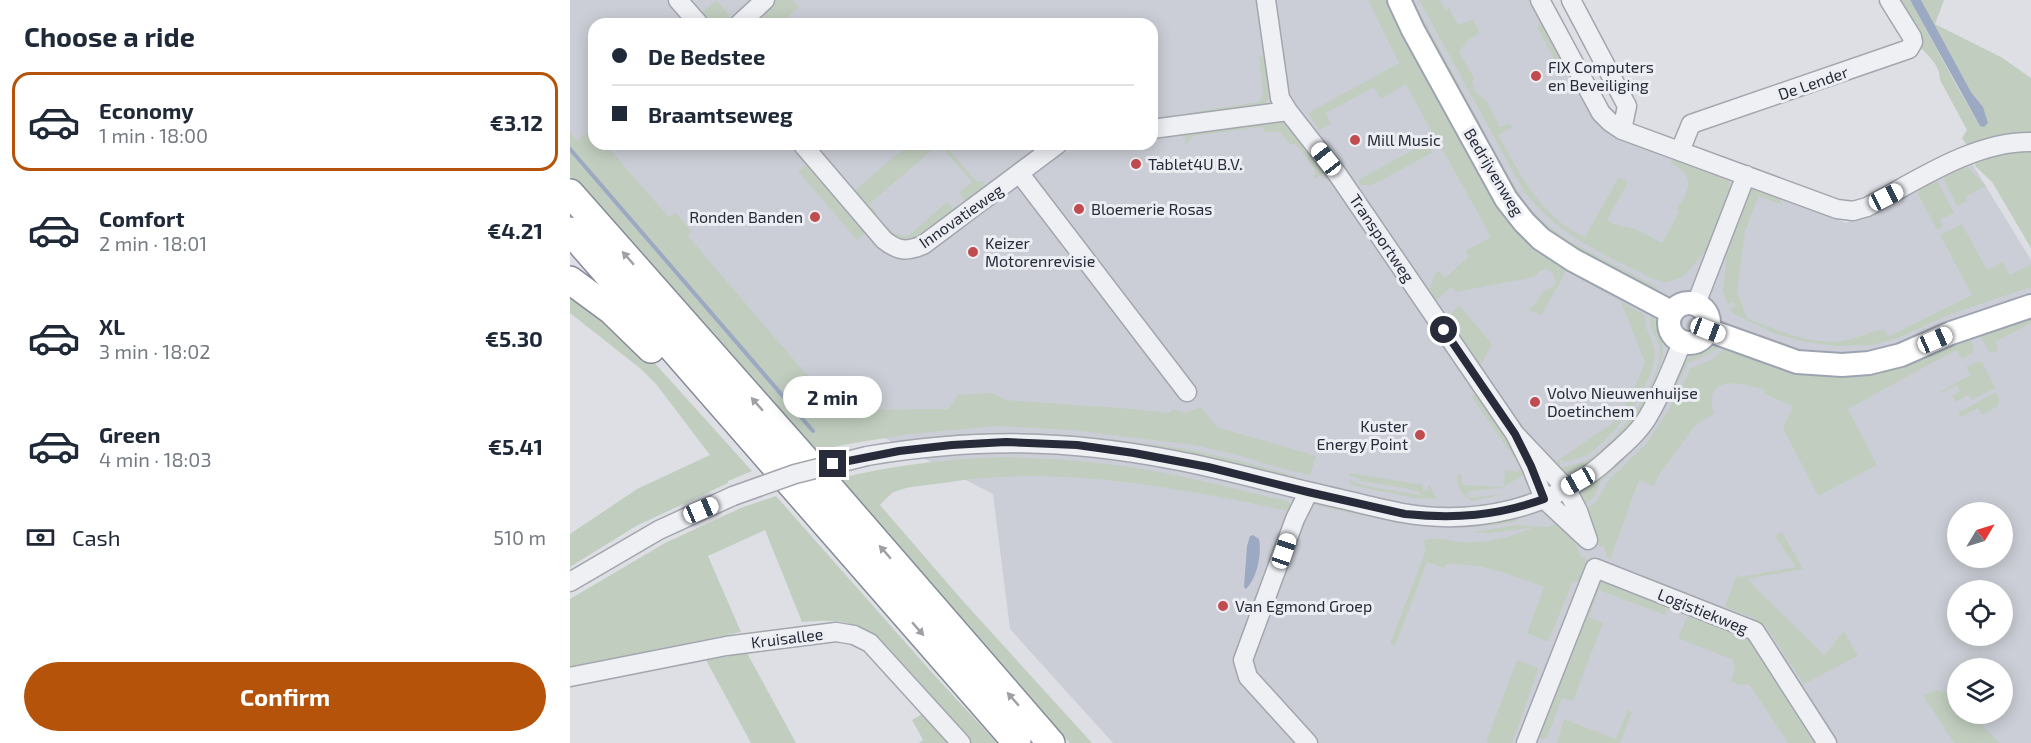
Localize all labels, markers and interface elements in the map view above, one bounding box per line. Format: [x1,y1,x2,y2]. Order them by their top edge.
text: Choose a ride [24,20,195,52]
text: De Bedstee [648,43,765,69]
place label: FIX Computers en Beveiliging [1548,57,1654,94]
street label: De Lender [1775,61,1851,103]
marker: FIX Computers en Beveiliging [1529,69,1543,83]
icon: car [27,95,81,149]
text: Economy [99,97,194,123]
text: Braamtseweg [648,101,793,127]
text: €3.12 [490,109,543,135]
text: 1 min · 18:00 [99,123,208,147]
street label: Bedrijvenweg [1460,124,1528,220]
place label: Mill Music [1367,130,1441,149]
marker: Mill Music [1348,133,1362,147]
car [1308,139,1344,179]
place label: Tablet4U B.V. [1148,154,1243,173]
marker: Tablet4U B.V. [1129,157,1143,171]
street label: Innovatieweg [915,180,1006,252]
car [1866,181,1906,213]
street label: Transportweg [1346,190,1419,285]
place label: Bloemerie Rosas [1091,199,1212,218]
marker: Bloemerie Rosas [1072,202,1086,216]
icon: car [27,203,81,257]
text: Comfort [99,205,184,231]
place label: Ronden Banden [689,207,803,226]
marker: Ronden Banden [808,210,822,224]
text: €4.21 [487,217,543,243]
text: 2 min · 18:01 [99,231,207,255]
place label: Keizer Motorenrevisie [985,233,1095,270]
marker: Keizer Motorenrevisie [966,245,980,259]
one-way arrow [622,251,635,266]
icon: car [27,311,81,365]
text: XL [99,313,125,339]
car [1688,315,1728,345]
route start [1430,316,1457,343]
car [1915,324,1955,356]
text: €5.30 [485,325,543,351]
text: 3 min · 18:02 [99,339,210,363]
callout: 2 min [784,377,882,419]
place label: Volvo Nieuwenhuijse Doetinchem [1547,383,1698,420]
text: 2 min [807,385,858,409]
marker: Volvo Nieuwenhuijse Doetinchem [1528,395,1542,409]
one-way arrow [751,397,764,412]
place label: Kuster Energy Point [1316,416,1409,453]
icon: car [27,419,81,473]
text: Green [99,421,161,447]
marker: Kuster Energy Point [1413,428,1427,442]
text: €5.41 [488,433,543,459]
text: 4 min · 18:03 [99,447,212,471]
route end [819,450,846,477]
car [1558,464,1598,498]
car [681,495,721,525]
north arrow [1947,502,2013,568]
map controls [1947,502,2013,724]
icon: cash [24,521,57,554]
text: Cash [72,524,121,550]
text: 510 m [493,525,546,549]
car [1270,531,1298,571]
one-way arrow [879,545,892,560]
button: locate [1947,580,2013,646]
street label: Logistiekweg [1655,584,1751,637]
place label: Van Egmond Groep [1235,596,1372,615]
marker: Van Egmond Groep [1216,599,1230,613]
one-way arrow [911,621,924,636]
street label: Kruisallee [750,624,824,651]
button: layers [1947,658,2013,724]
button: Confirm [24,662,546,731]
one-way arrow [1006,691,1019,707]

